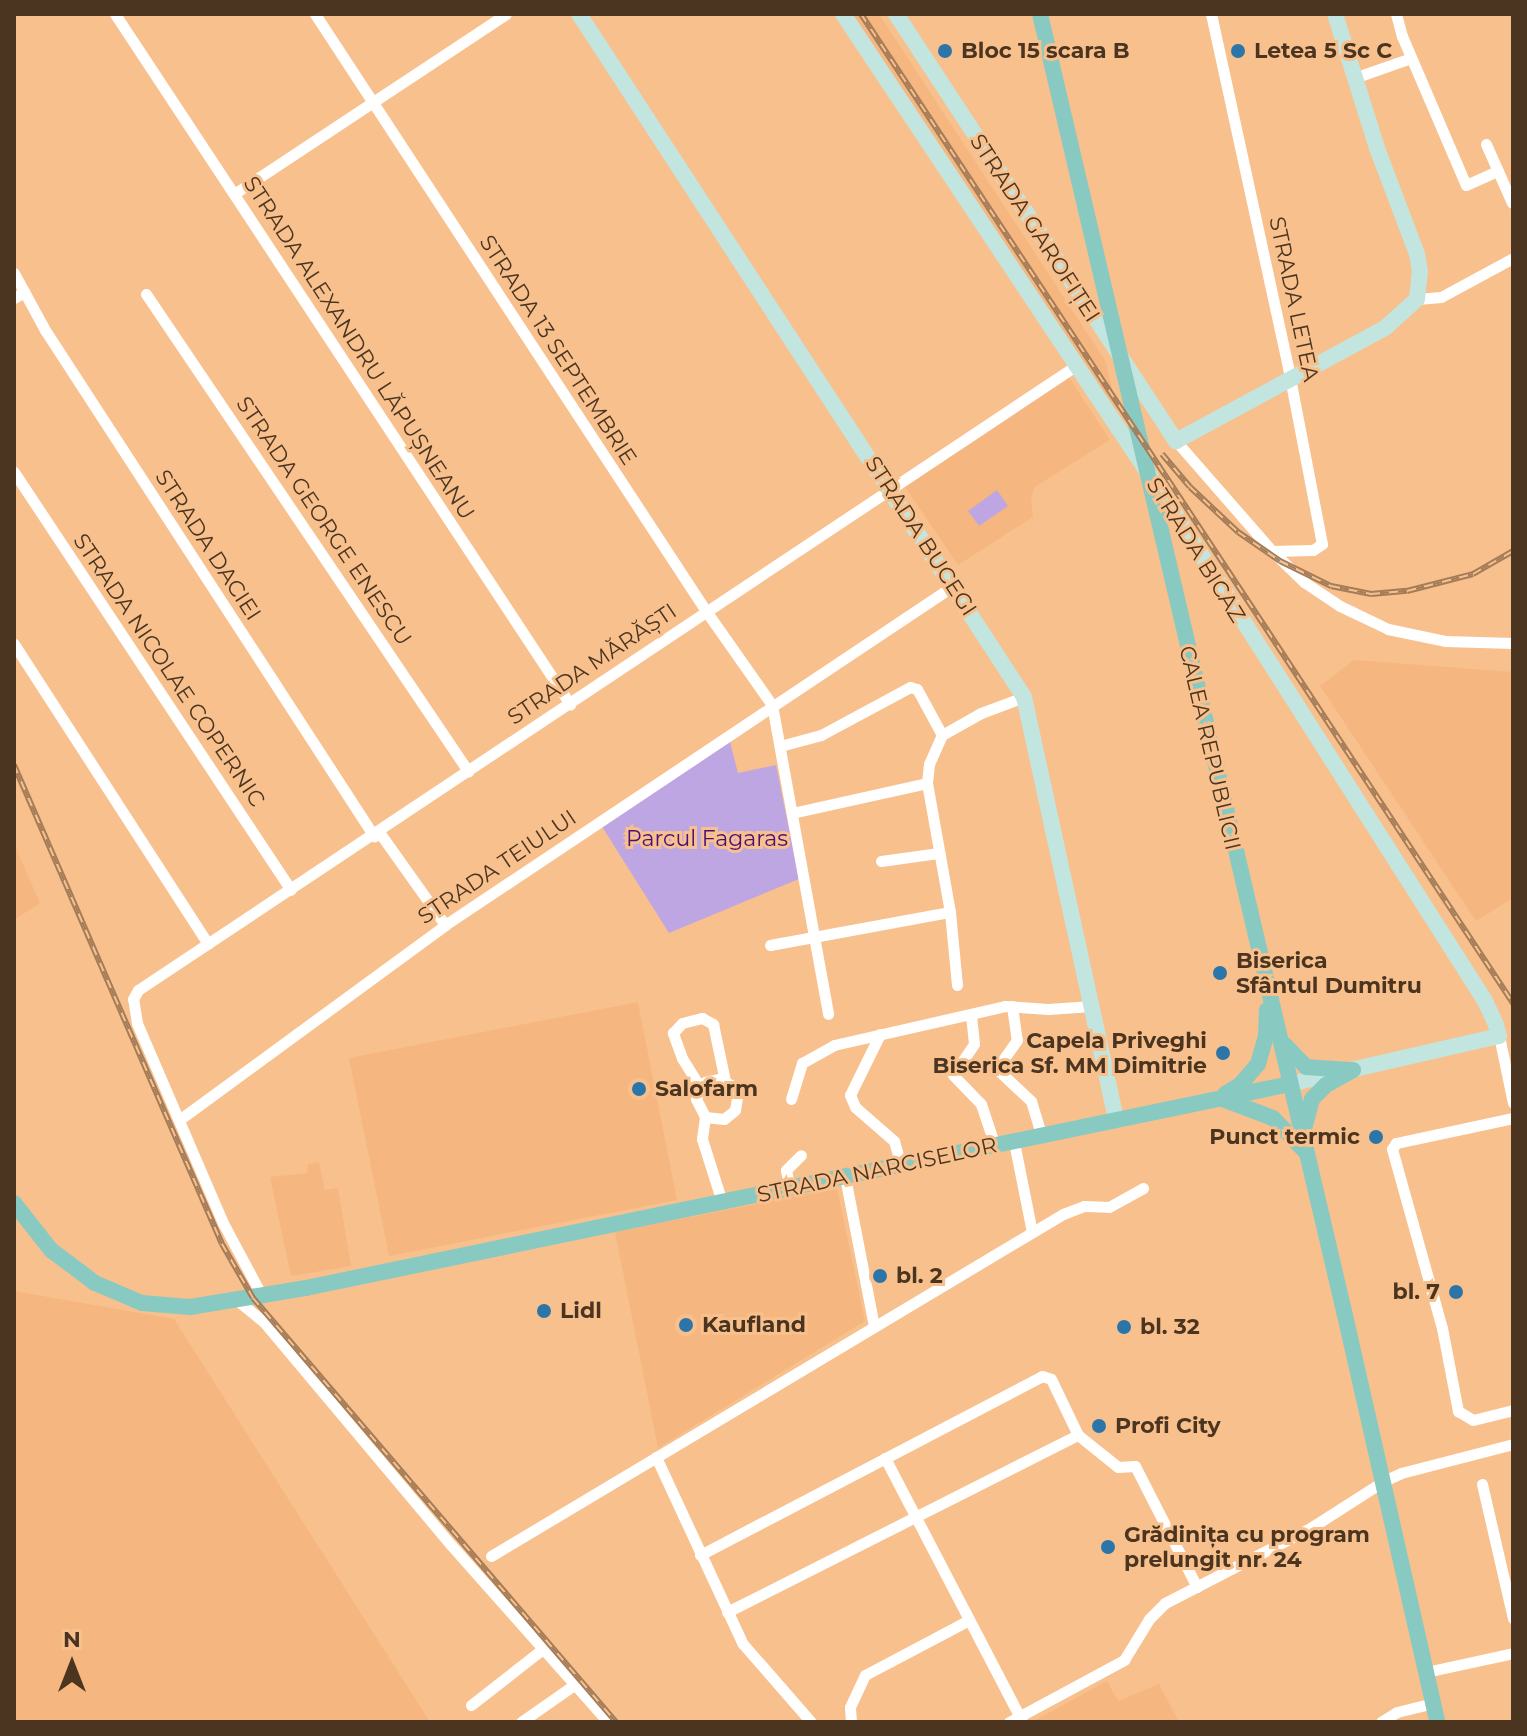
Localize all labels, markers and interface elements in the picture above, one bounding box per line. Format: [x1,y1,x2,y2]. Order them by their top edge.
place label: Bloc 15 scara B [961,38,1130,64]
place label: Letea 5 Sc C [1254,38,1392,64]
marker: Bloc 15 scara B [936,42,954,60]
marker: Letea 5 Sc C [1229,42,1247,60]
street label: STRADA GAROFIȚEI [964,129,1106,327]
street label: STRADA ALEXANDRU LĂPUȘNEANU [238,171,480,525]
street label: STRADA LETEA [1264,214,1324,384]
street label: STRADA 13 SEPTEMBRIE [474,230,642,470]
street label: STRADA GEORGE ENESCU [231,392,417,650]
street label: STRADA BUCEGI [860,451,982,621]
street label: STRADA DACIEI [149,465,267,625]
street label: STRADA BICAZ [1141,473,1251,627]
street label: STRADA NICOLAE COPERNIC [68,528,270,812]
street label: STRADA MĂRĂȘTI [502,598,682,730]
street label: CALEA REPUBLICII [1174,643,1246,853]
street label: STRADA TEIULUI [413,804,581,930]
park label: Parcul Fagaras [626,826,788,852]
place label: Biserica Sfântul Dumitru [1236,947,1422,998]
marker: Biserica Sfântul Dumitru [1211,964,1229,982]
place label: Capela Priveghi Biserica Sf. MM Dimitrie [933,1027,1207,1078]
marker: Capela Priveghi Biserica Sf. MM Dimitrie [1214,1044,1232,1062]
place label: Salofarm [655,1076,758,1102]
marker: Salofarm [630,1080,648,1098]
place label: Punct termic [1209,1124,1360,1150]
marker: Punct termic [1367,1128,1385,1146]
street label: STRADA NARCISELOR [755,1132,999,1208]
place label: bl. 2 [896,1263,943,1289]
marker: bl. 2 [871,1267,889,1285]
place label: bl. 7 [1393,1279,1440,1305]
marker: bl. 7 [1447,1283,1465,1301]
place label: Lidl [560,1298,602,1324]
marker: Lidl [535,1302,553,1320]
place label: Kaufland [702,1312,806,1338]
place label: bl. 32 [1140,1314,1200,1340]
marker: Kaufland [677,1316,695,1334]
marker: bl. 32 [1115,1318,1133,1336]
place label: Profi City [1115,1413,1221,1439]
marker: Profi City [1090,1417,1108,1435]
place label: Grădinița cu program prelungit nr. 24 [1124,1521,1370,1572]
marker: Grădinița cu program prelungit nr. 24 [1099,1538,1117,1556]
north arrow [32,1624,112,1704]
text: N [63,1626,81,1653]

